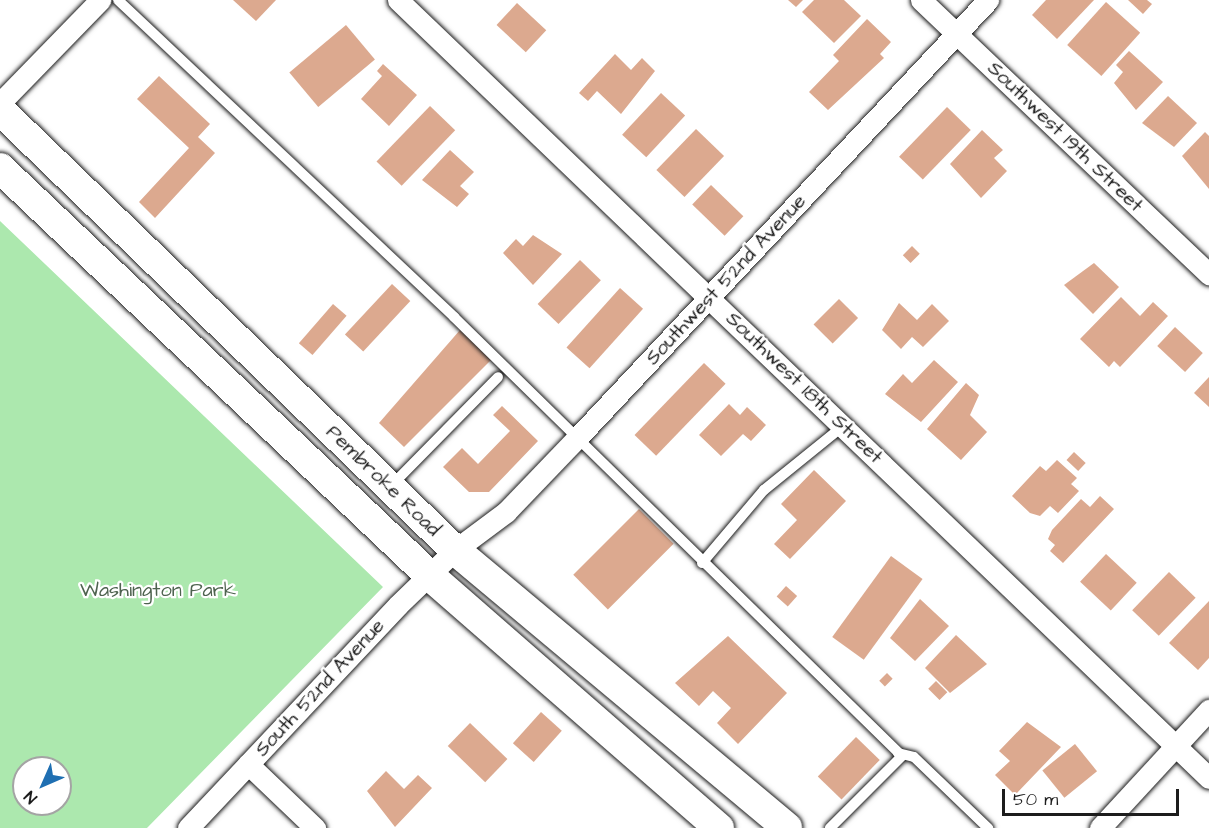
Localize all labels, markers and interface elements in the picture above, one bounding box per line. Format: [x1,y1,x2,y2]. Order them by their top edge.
street label: Southwest 19th Street [982,56,1148,218]
street label: Southwest 52nd Avenue [641,190,811,370]
street label: Southwest 18th Street [721,307,887,469]
street label: Pembroke Road [321,420,445,542]
park label: Washington Park [80,578,236,602]
street label: South 52nd Avenue [250,614,390,762]
north arrow [12,756,72,816]
scale bar [1005,777,1182,815]
text: N [19,786,42,809]
text: 50 m [1013,787,1058,812]

